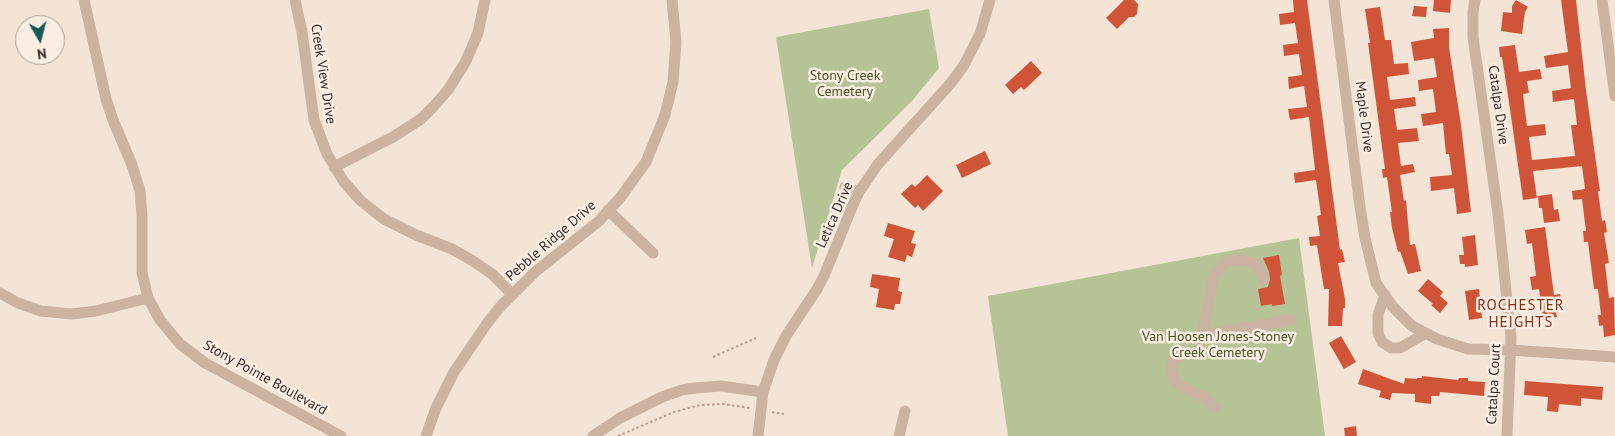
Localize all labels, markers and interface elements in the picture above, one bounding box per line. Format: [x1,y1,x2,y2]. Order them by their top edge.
north arrow [15,15,65,65]
street label: Creek View Drive [307,23,339,125]
text: N [36,44,48,63]
street label: Catalpa Drive [1484,64,1512,146]
park label: Stony Creek Cemetery [810,68,880,100]
street label: Maple Drive [1351,80,1377,154]
street label: Letica Drive [813,179,857,251]
street label: Pebble Ridge Drive [503,197,599,285]
district label: ROCHESTER HEIGHTS [1476,297,1566,332]
park label: Van Hoosen Jones-Stoney Creek Cemetery [1142,329,1294,362]
street label: Stony Pointe Boulevard [200,337,330,419]
street label: Catalpa Court [1483,343,1505,425]

